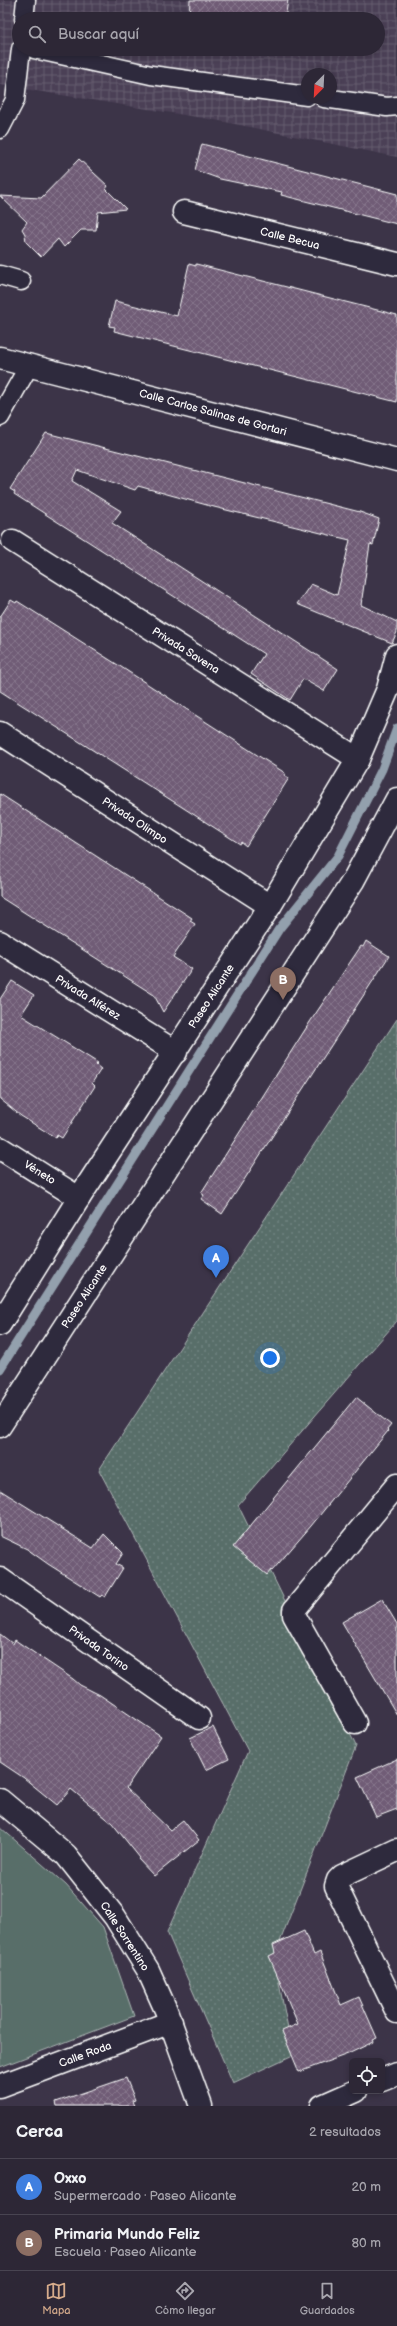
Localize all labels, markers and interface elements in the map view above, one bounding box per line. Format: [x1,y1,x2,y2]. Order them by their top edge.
search box [12,12,385,56]
icon: search [26,23,48,45]
text: Buscar aquí [58,25,139,44]
north arrow [301,68,337,104]
street label: Calle Becua [259,225,321,252]
street label: Calle Carlos Salinas de Gortari [138,387,288,438]
street label: Privada Savena [150,625,222,676]
street label: Privada Olimpo [100,795,170,846]
street label: Paseo Alicante [186,962,237,1031]
pin: B [270,967,296,1000]
street label: Privada Alférez [53,972,123,1023]
street label: Véneto [22,1158,58,1187]
pin: A [203,1245,229,1278]
street label: Paseo Alicante [59,1262,110,1331]
your location [260,1348,280,1368]
street label: Privada Torino [66,1623,131,1674]
street label: Calle Sorrentino [97,1899,152,1973]
street label: Calle Roda [57,2039,113,2070]
map controls [349,2058,385,2094]
button: locate [349,2058,385,2094]
text: Cerca [16,2122,63,2142]
text: 2 resultados [309,2124,381,2140]
text: Oxxo [54,2169,87,2188]
text: A [25,2179,33,2195]
text: 20 m [351,2179,381,2195]
text: Supermercado · Paseo Alicante [54,2188,236,2204]
text: Primaria Mundo Feliz [54,2225,200,2244]
text: B [24,2235,34,2251]
text: 80 m [352,2235,381,2251]
text: Escuela · Paseo Alicante [54,2244,196,2260]
tab: Mapa [42,2280,71,2317]
tab: Cómo llegar [155,2280,215,2317]
tab: Guardados [300,2280,355,2317]

